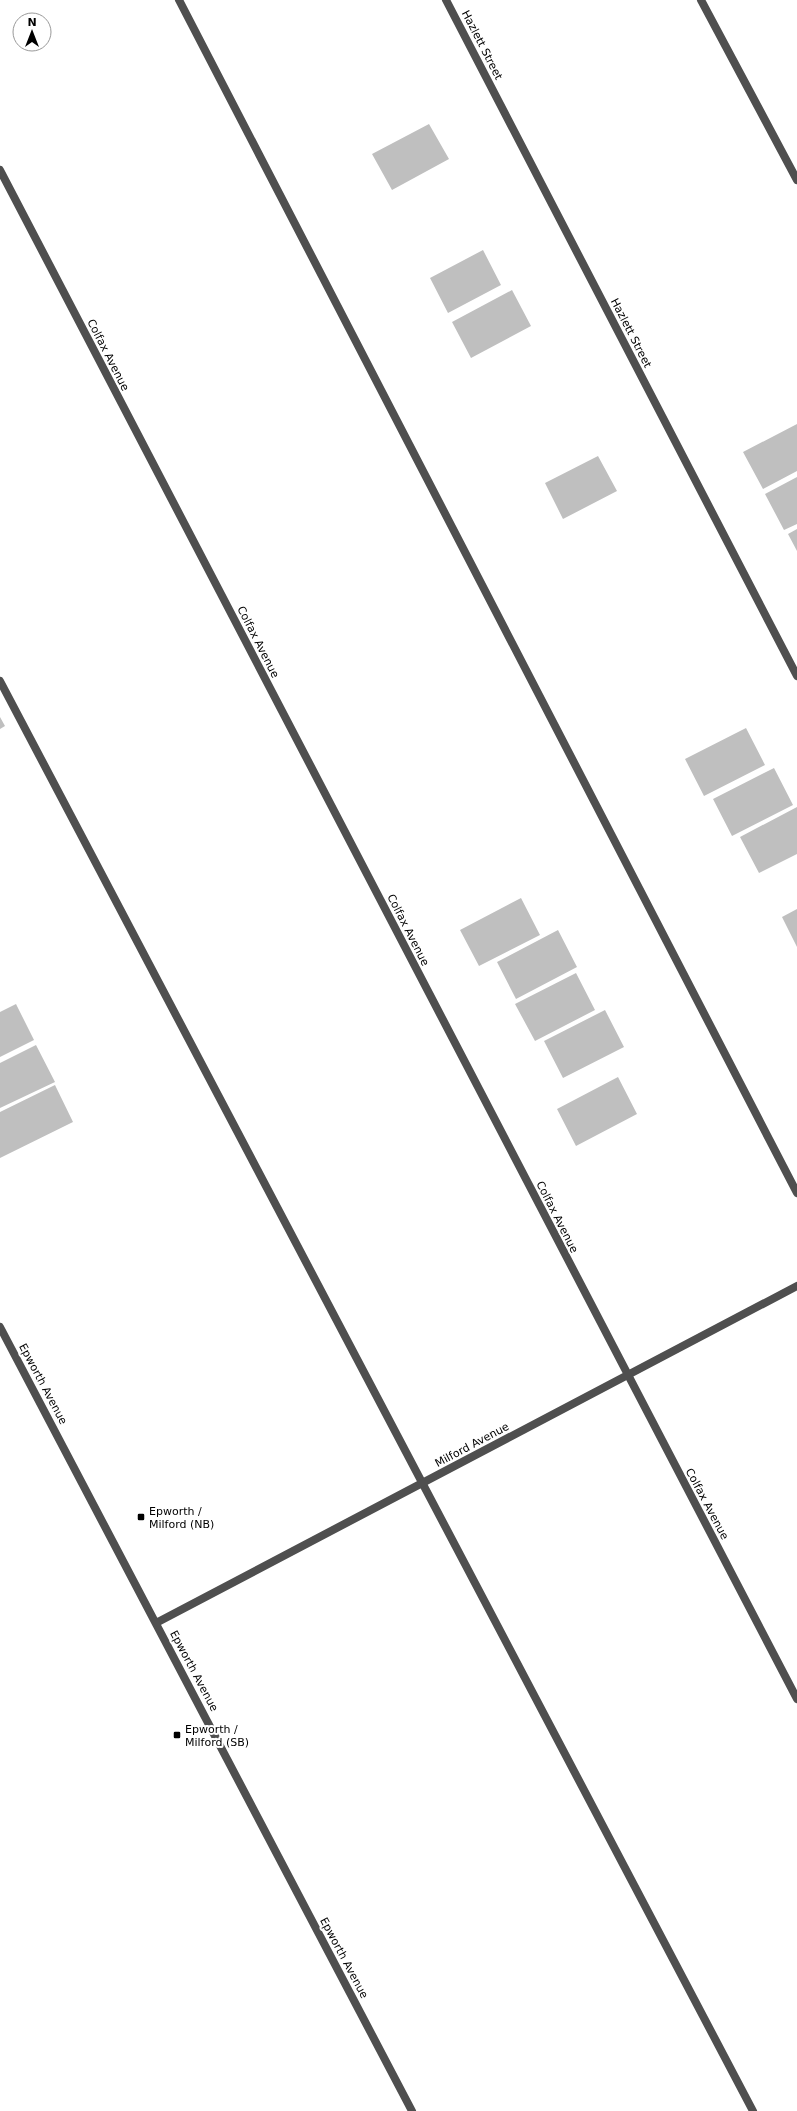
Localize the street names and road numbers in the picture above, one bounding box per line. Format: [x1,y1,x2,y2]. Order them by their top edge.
street label: Hazlett Street [459,8,505,82]
street label: Hazlett Street [608,296,654,370]
street label: Colfax Avenue [84,317,132,393]
street label: Colfax Avenue [234,604,282,680]
street label: Colfax Avenue [384,892,432,968]
street label: Colfax Avenue [533,1179,581,1255]
street label: Epworth Avenue [16,1341,70,1427]
street label: Milford Avenue [433,1420,511,1470]
street label: Colfax Avenue [683,1466,731,1542]
street label: Epworth Avenue [167,1628,221,1714]
street label: Epworth Avenue [317,1915,371,2001]

